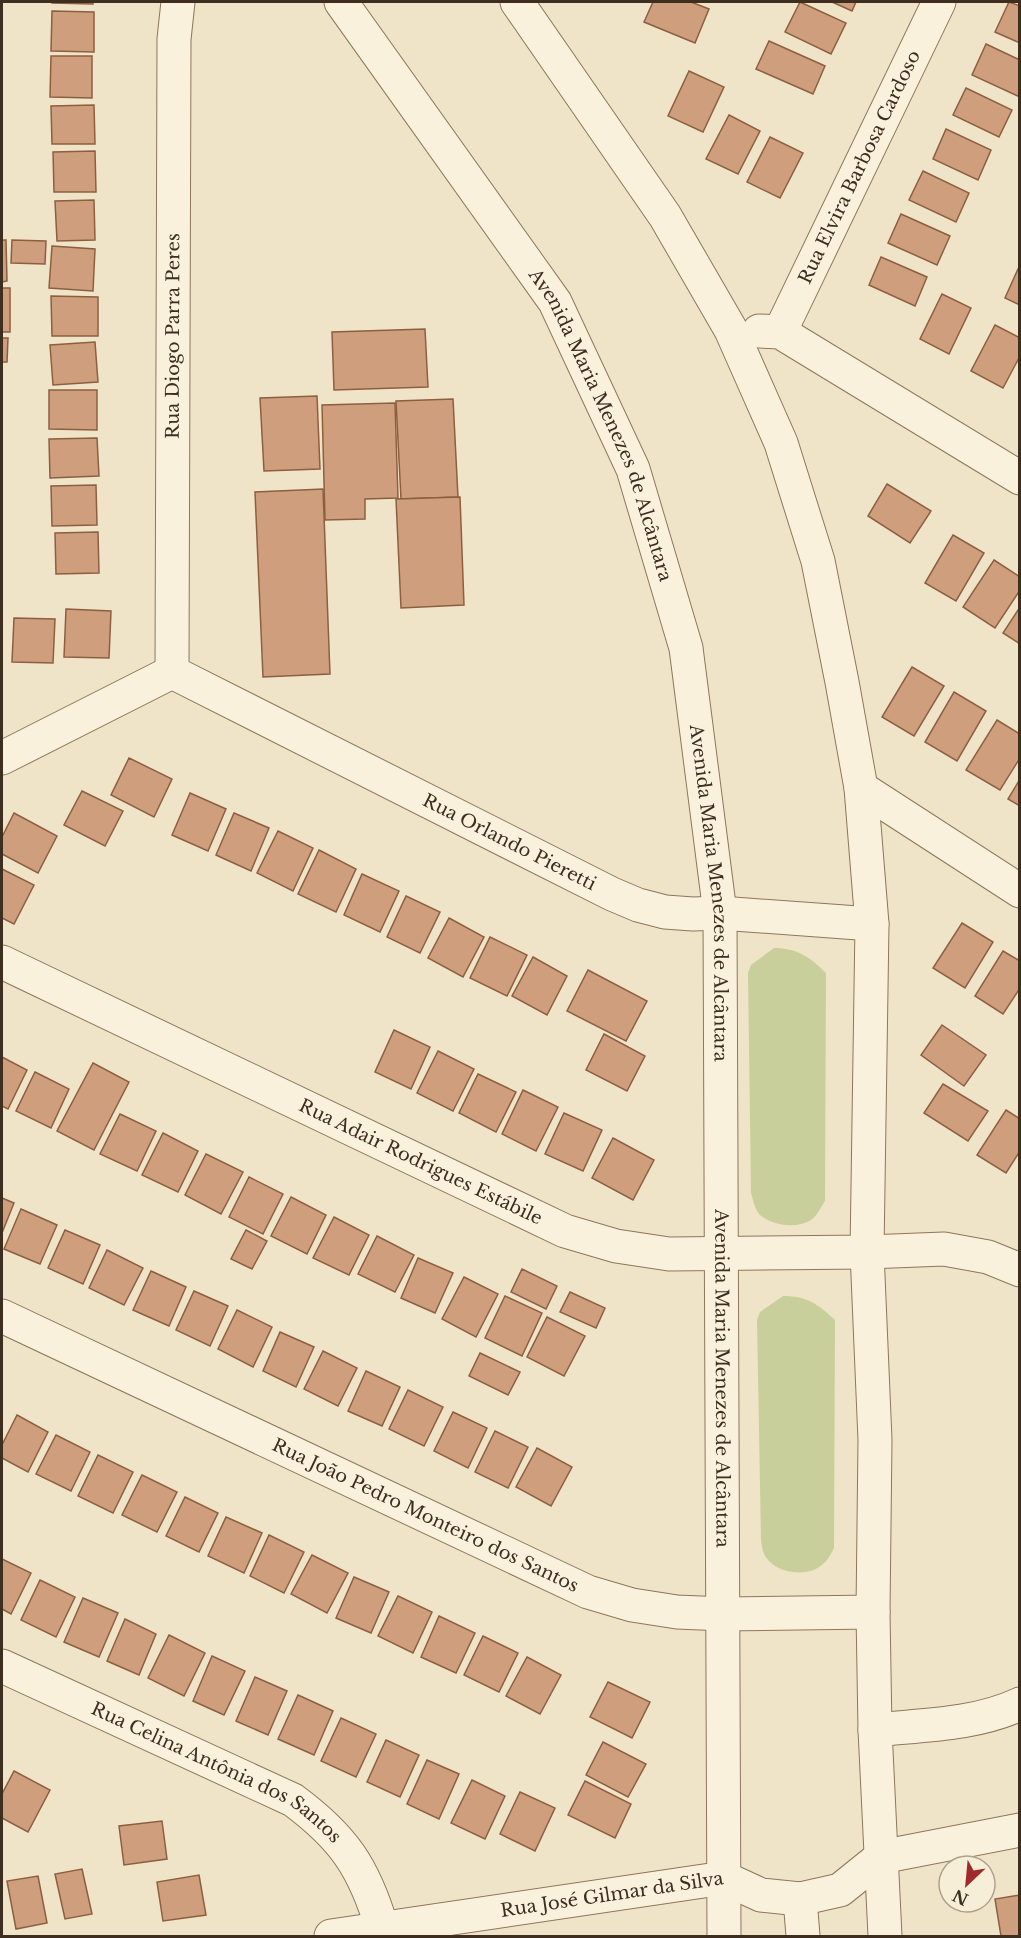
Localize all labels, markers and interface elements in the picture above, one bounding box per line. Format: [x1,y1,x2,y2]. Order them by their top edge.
street label: Rua Elvira Barbosa Cardoso [794,47,925,287]
street label: Rua Diogo Parra Peres [162,233,184,439]
street label: Avenida Maria Menezes de Alcântara [523,264,677,584]
street label: Avenida Maria Menezes de Alcântara [685,722,732,1062]
street label: Rua Orlando Pieretti [419,789,600,895]
street label: Rua Adair Rodrigues Estábile [295,1095,546,1230]
street label: Avenida Maria Menezes de Alcântara [710,1208,733,1548]
street label: Rua João Pedro Monteiro dos Santos [269,1434,582,1597]
street label: Rua Celina Antônia dos Santos [88,1698,346,1847]
north arrow [937,1854,997,1914]
street label: Rua José Gilmar da Silva [499,1867,725,1922]
text: N [949,1885,972,1910]

